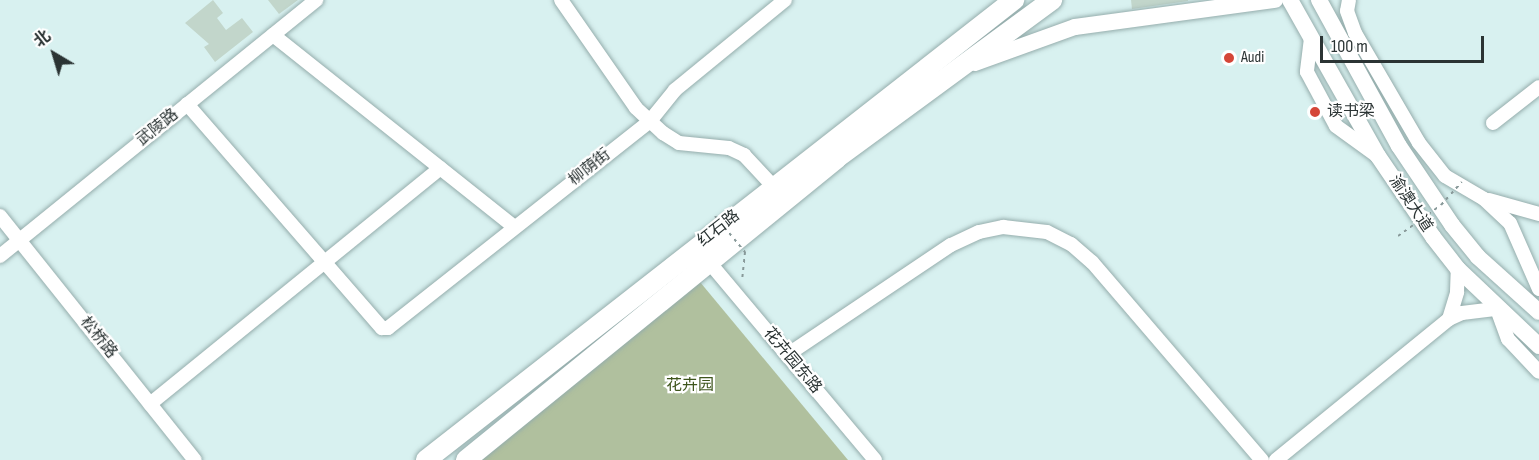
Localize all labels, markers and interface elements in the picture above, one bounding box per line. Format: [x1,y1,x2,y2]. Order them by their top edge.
north arrow [24,24,84,84]
scale bar [1323,24,1486,62]
text: 北 [30,27,55,52]
text: 100 m [1331,36,1368,57]
place label: Audi [1241,48,1264,68]
marker: Audi [1222,51,1236,65]
place label: 读书梁 [1327,102,1375,122]
street label: 武陵路 [133,105,183,151]
marker: 读书梁 [1308,105,1322,119]
street label: 柳荫街 [565,146,615,190]
street label: 渝澳大道 [1384,172,1436,236]
street label: 红石路 [694,207,744,251]
street label: 松桥路 [75,313,121,363]
street label: 花卉园东路 [759,324,825,398]
park label: 花卉园 [666,376,714,396]

